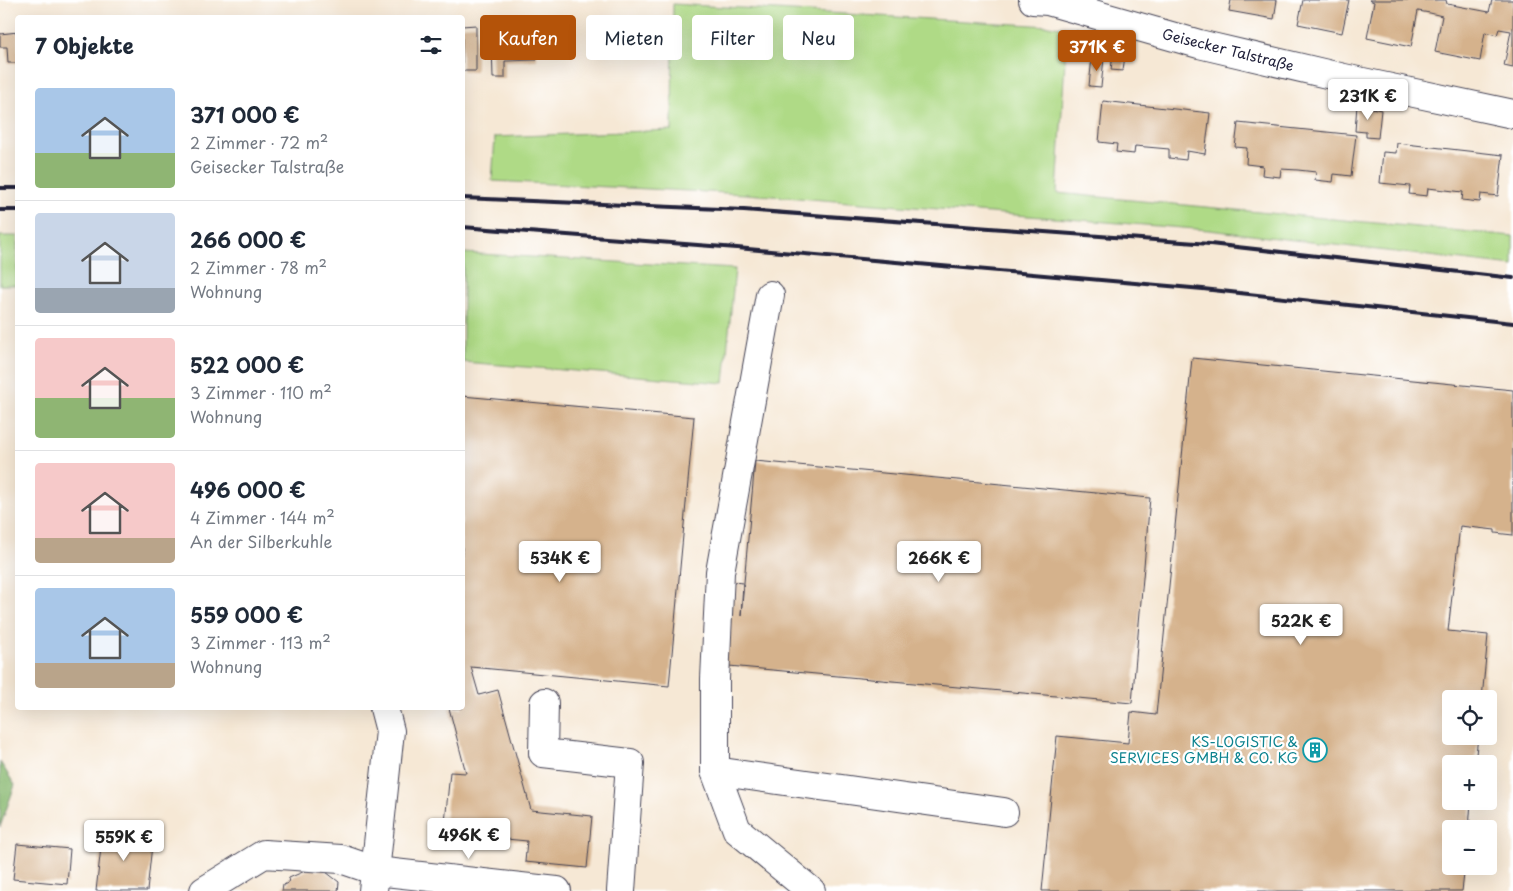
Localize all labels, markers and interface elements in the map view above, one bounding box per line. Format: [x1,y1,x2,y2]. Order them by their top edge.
chip: Kaufen [480,15,576,60]
chip: Mieten [586,15,682,60]
chip: Filter [692,15,773,60]
chip: Neu [783,15,854,60]
street label: Geisecker Talstraße [1160,23,1296,76]
text: 7 Objekte [35,29,134,61]
pin: 371K € [1056,30,1138,72]
icon: filters [417,31,445,59]
text: 371K € [1069,34,1125,58]
pin: 231K € [1327,78,1409,121]
text: 231K € [1339,83,1397,107]
text: 371 000 € [190,98,300,130]
icon: home [75,108,135,168]
text: 2 Zimmer · 72 m² [190,130,328,154]
text: Geisecker Talstraße [190,154,344,178]
text: 266 000 € [190,223,306,255]
icon: home [75,233,135,293]
text: 2 Zimmer · 78 m² [190,255,327,279]
text: Wohnung [190,279,262,303]
text: 522 000 € [190,348,304,380]
icon: home [75,358,135,418]
text: 3 Zimmer · 110 m² [190,380,332,404]
text: Wohnung [190,404,262,428]
text: 496 000 € [190,473,306,505]
icon: home [75,483,135,543]
text: 4 Zimmer · 144 m² [190,505,335,529]
text: An der Silberkuhle [190,529,332,553]
pin: 534K € [519,540,601,583]
pin: 266K € [898,540,980,583]
text: 534K € [530,545,590,569]
text: 266K € [908,545,970,569]
text: 559 000 € [190,598,303,630]
pin: 522K € [1260,604,1342,646]
icon: home [75,608,135,668]
text: 522K € [1271,608,1331,632]
text: 3 Zimmer · 113 m² [190,630,331,654]
text: Wohnung [190,654,262,678]
map controls [1442,690,1497,875]
button: locate [1442,690,1497,745]
place label: KS-LOGISTIC & SERVICES GMBH & CO. KG [1110,731,1298,768]
building icon: KS-LOGISTIC & SERVICES GMBH & CO. KG [1302,737,1328,763]
button: + [1442,755,1497,810]
pin: 496K € [428,818,510,860]
pin: 559K € [83,820,165,862]
button: − [1442,820,1497,875]
text: 496K € [438,822,500,846]
text: 559K € [95,824,153,848]

